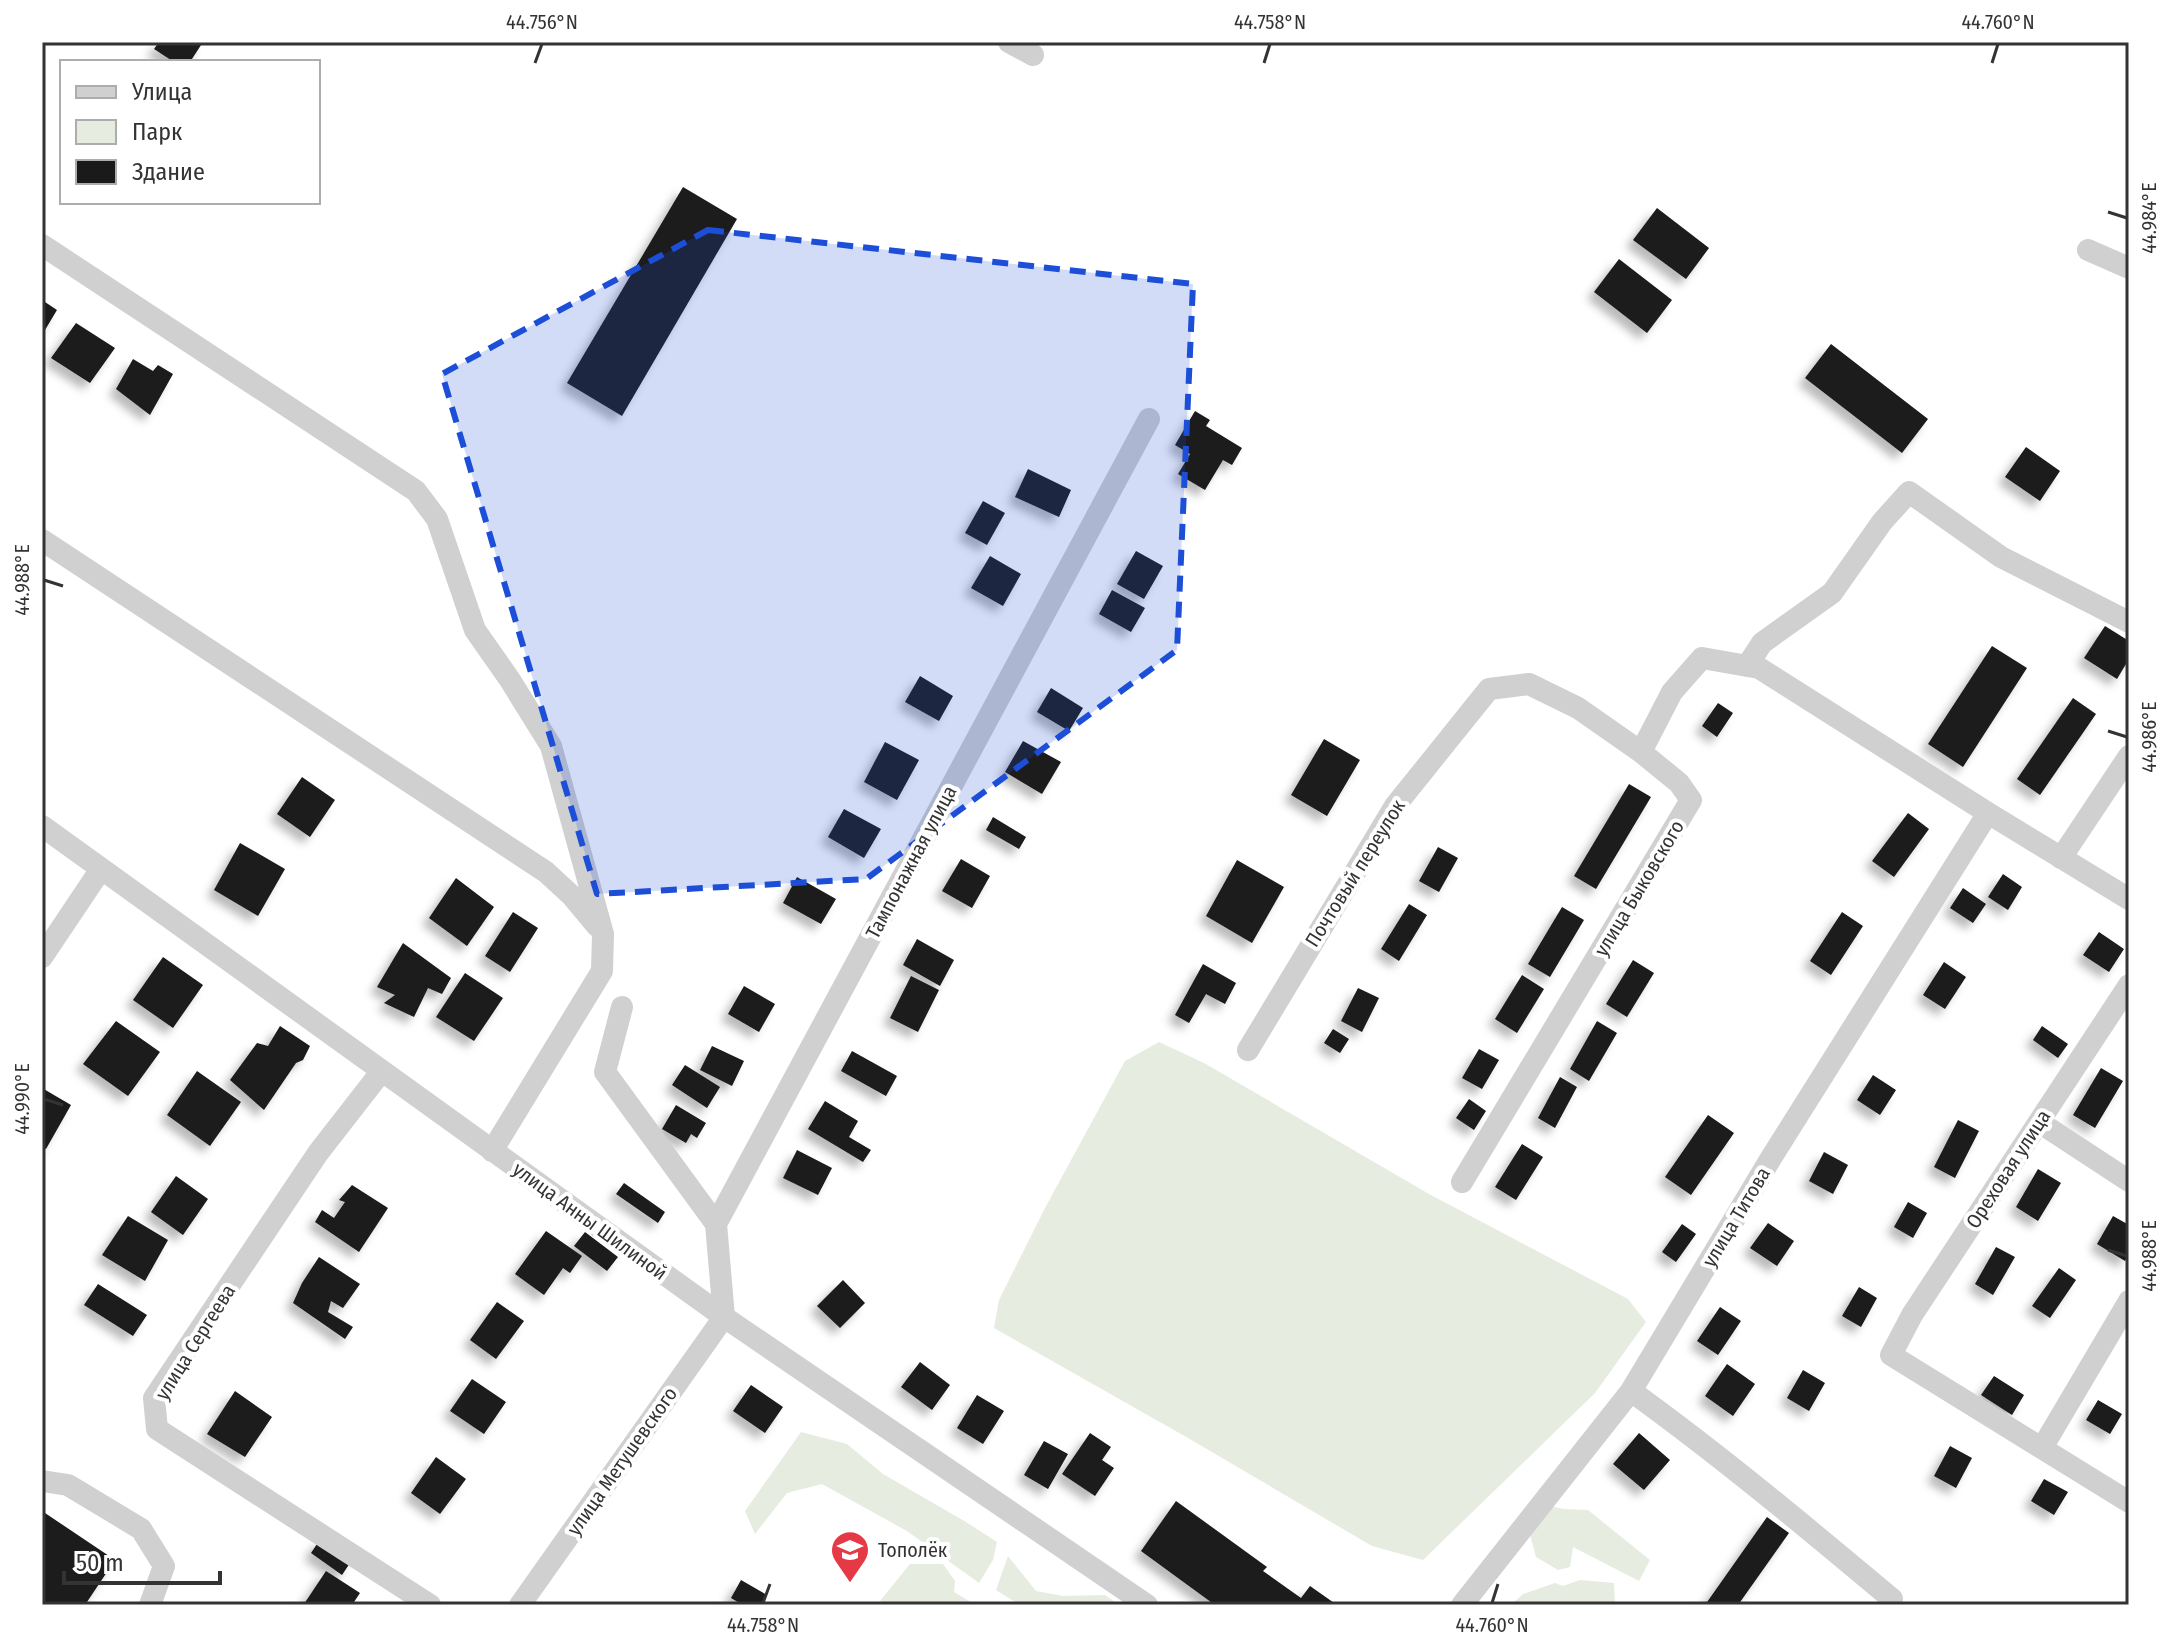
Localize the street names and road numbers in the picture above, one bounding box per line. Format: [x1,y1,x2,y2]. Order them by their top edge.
street label: Тампонажная улица [861,781,961,943]
street label: Почтовый переулок [1300,794,1410,951]
street label: улица Быковского [1589,816,1689,960]
street label: Ореховая улица [1961,1105,2055,1233]
street label: улица Анны Шилиной [508,1157,672,1285]
street label: улица Титова [1697,1163,1775,1271]
street label: улица Сергеева [150,1280,240,1404]
street label: улица Метушевского [562,1382,682,1540]

